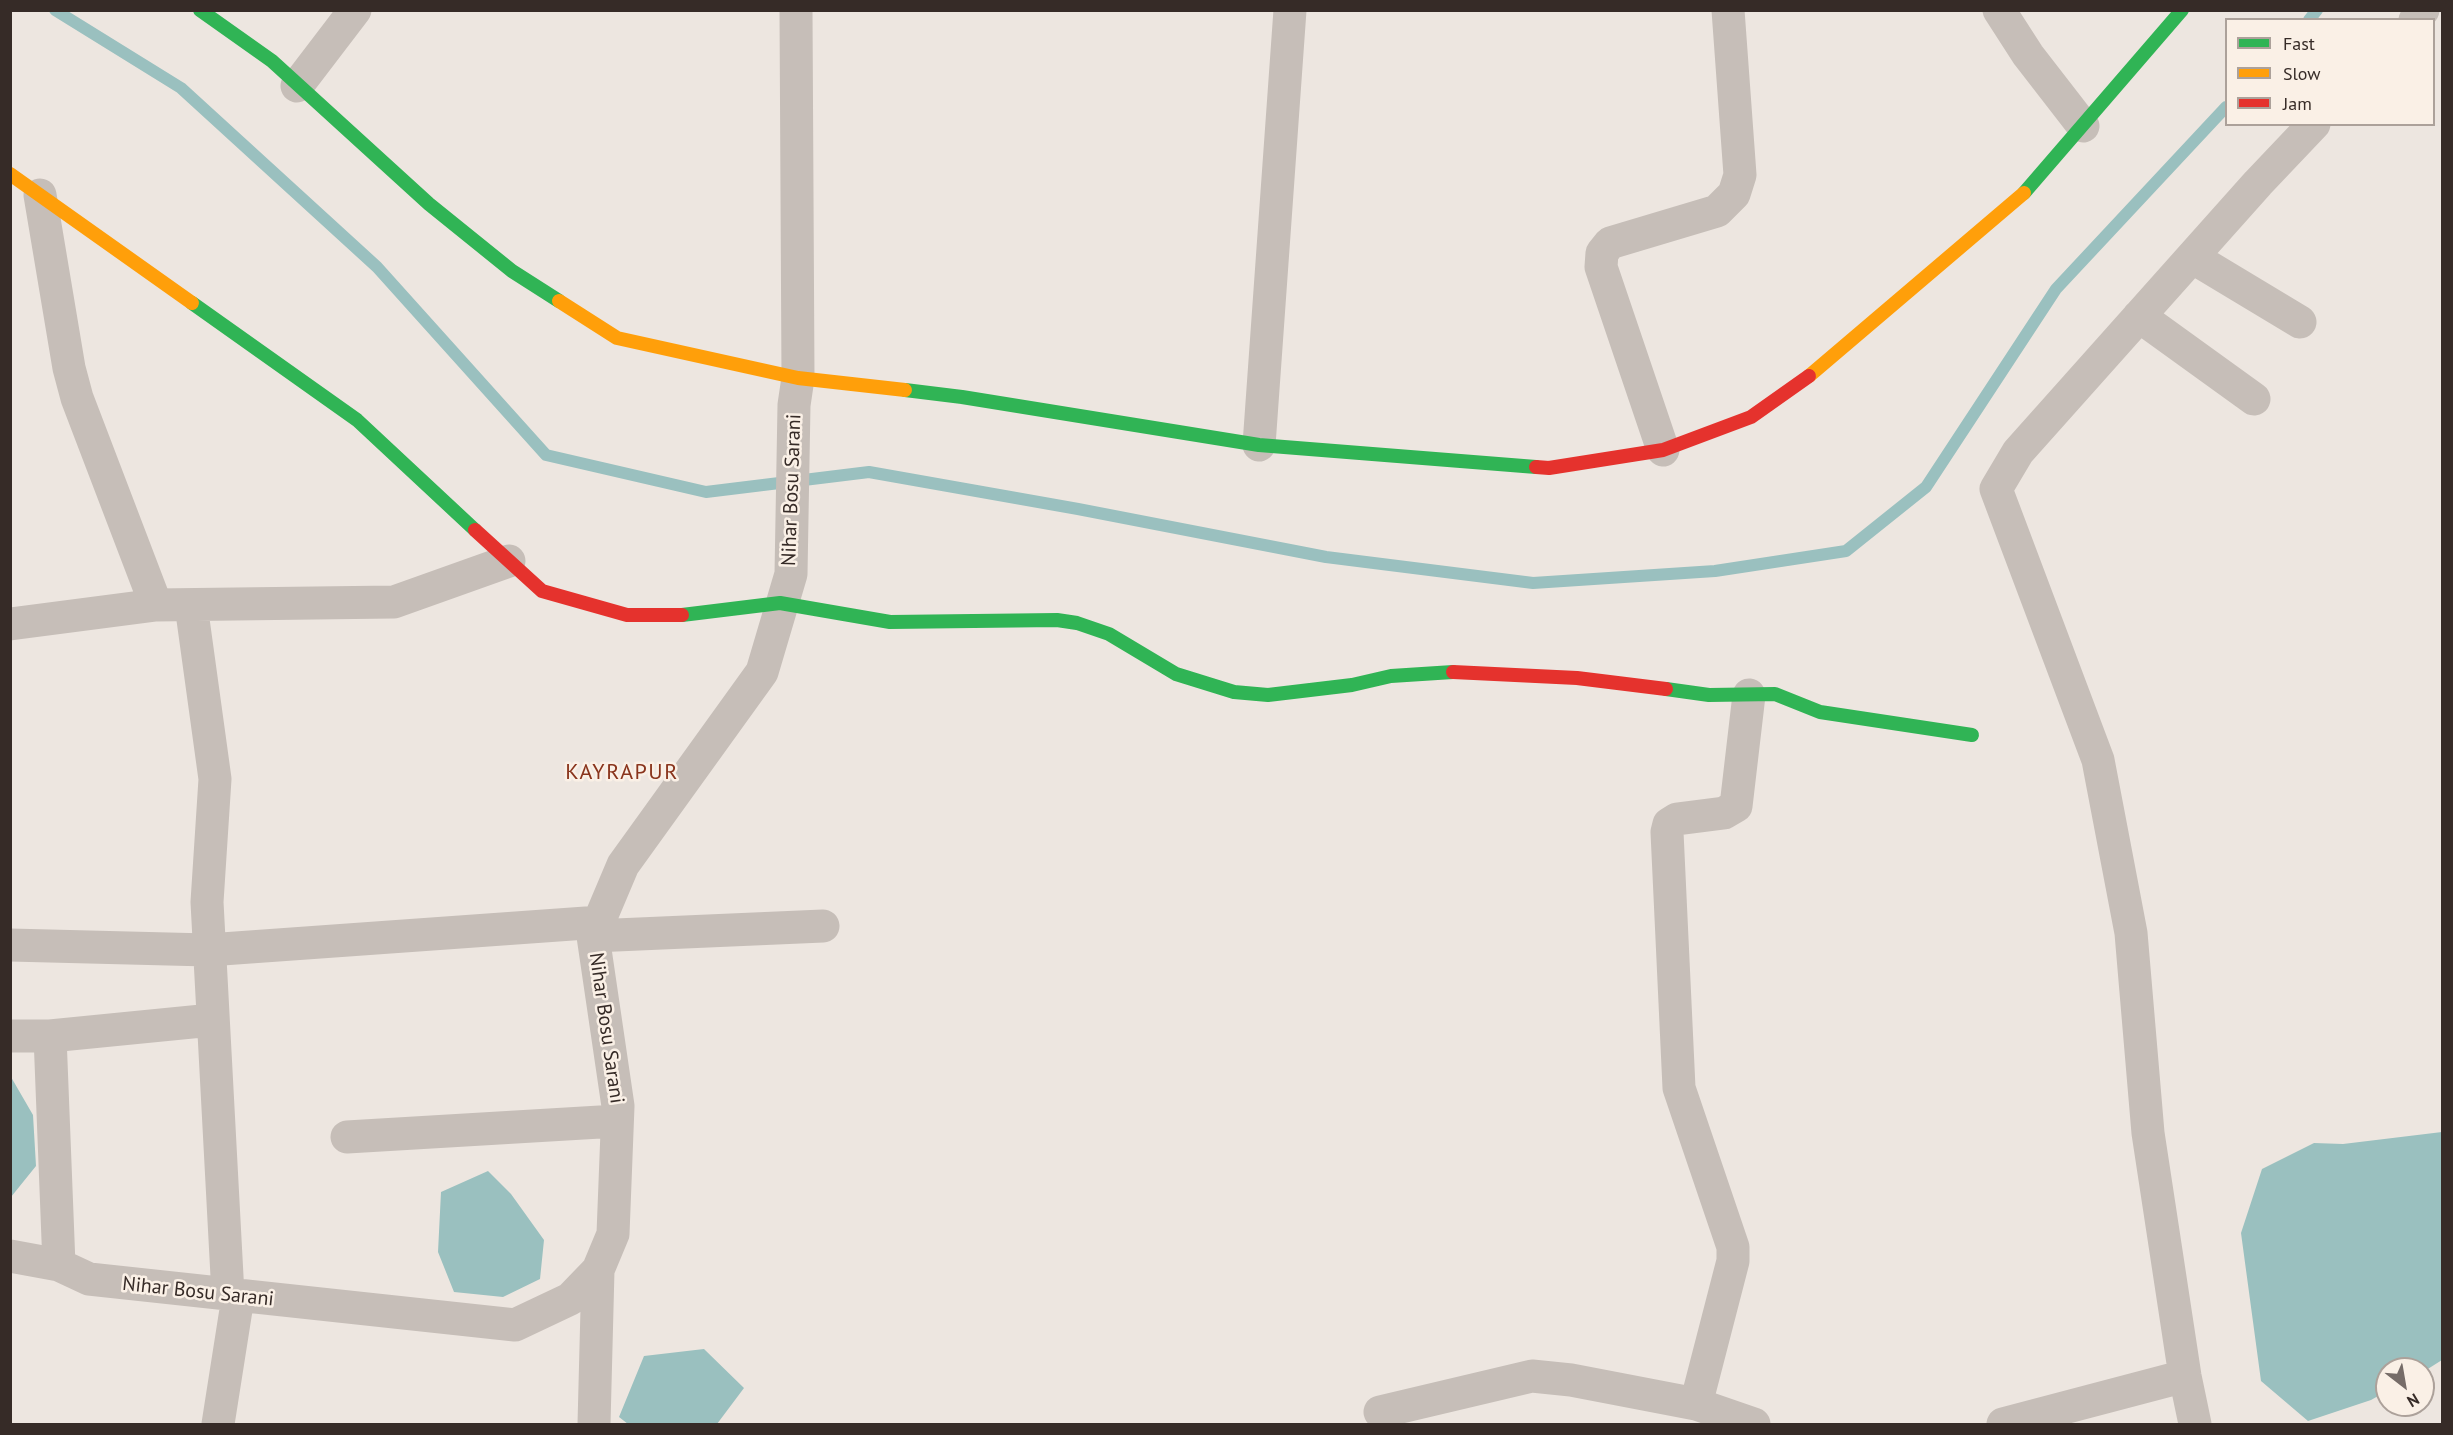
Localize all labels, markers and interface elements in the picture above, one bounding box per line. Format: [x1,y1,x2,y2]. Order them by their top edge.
legend [2225,18,2435,126]
text: Fast [2283,32,2315,55]
text: Slow [2283,62,2321,85]
text: Jam [2283,92,2312,115]
street label: Nihar Bosu Sarani [777,413,807,567]
district label: KAYRAPUR [565,760,679,786]
street label: Nihar Bosu Sarani [584,951,628,1105]
street label: Nihar Bosu Sarani [121,1272,275,1312]
north arrow [2375,1357,2435,1417]
text: N [2404,1389,2423,1412]

